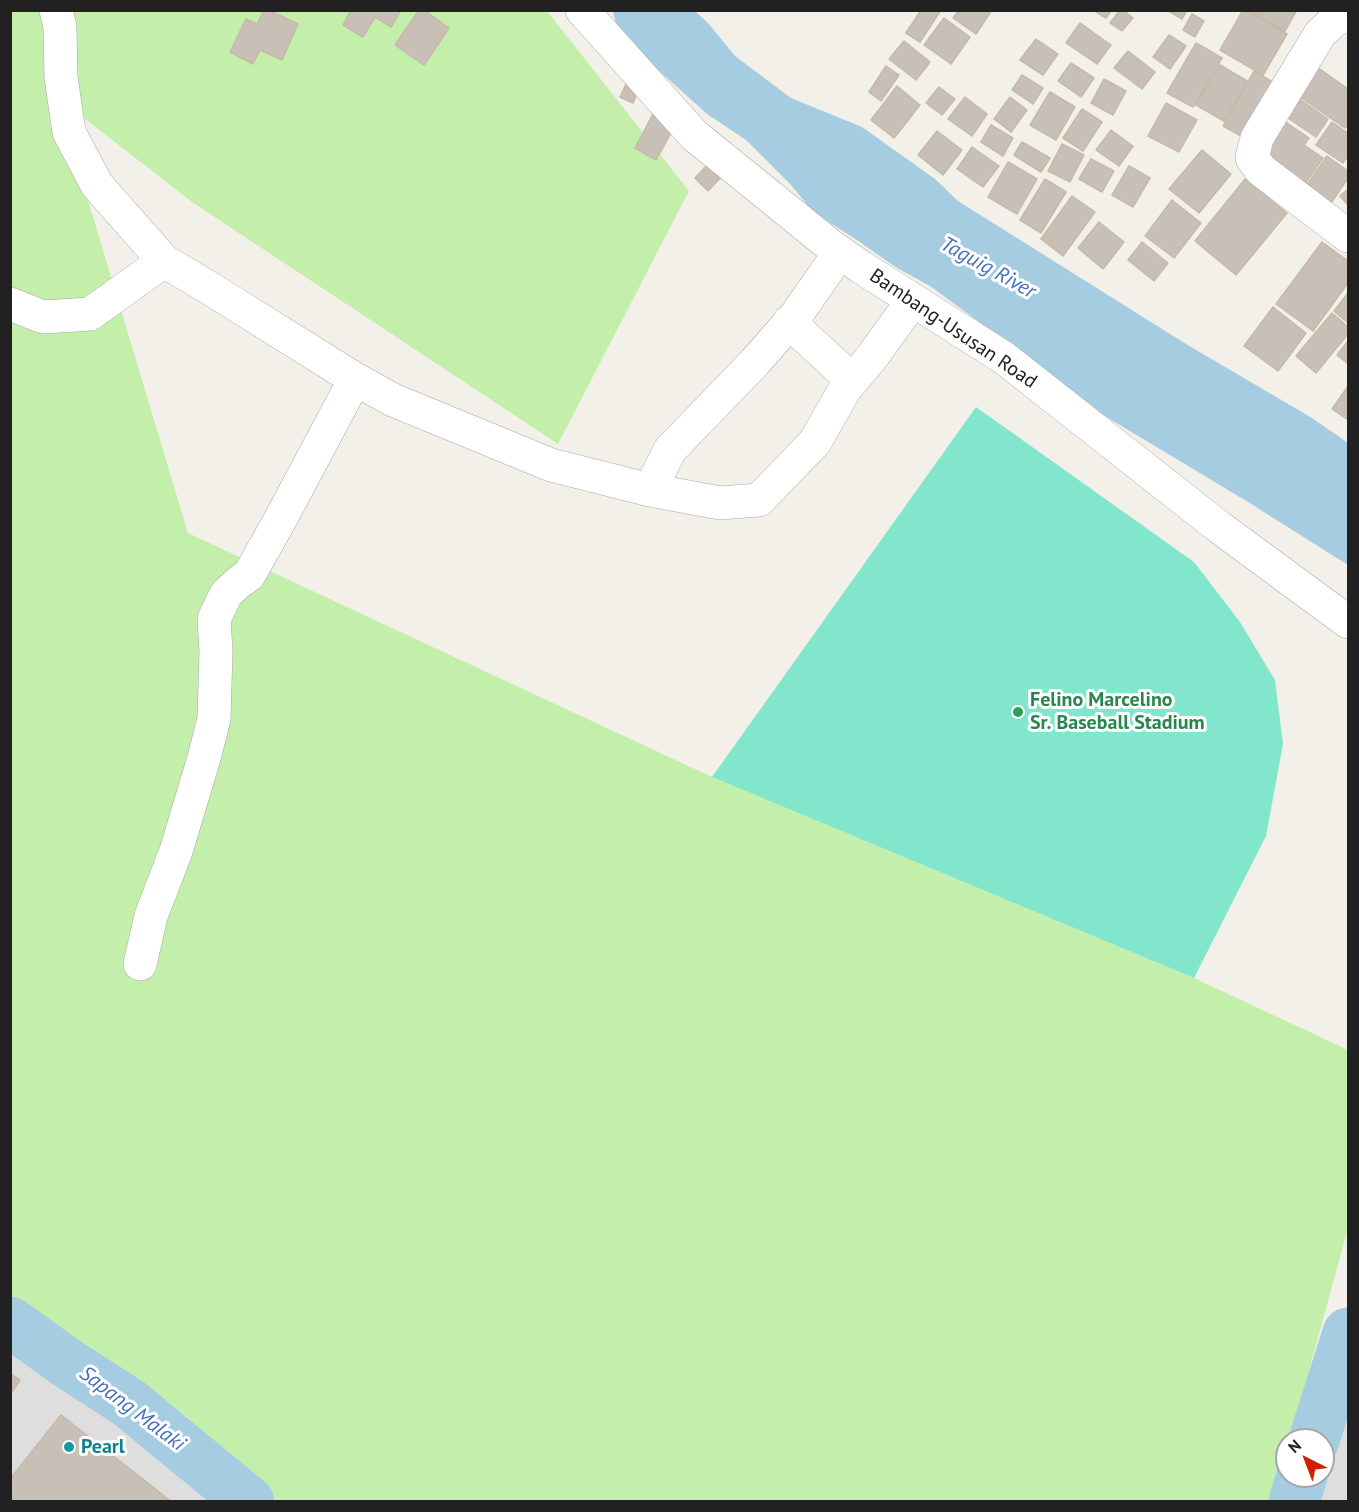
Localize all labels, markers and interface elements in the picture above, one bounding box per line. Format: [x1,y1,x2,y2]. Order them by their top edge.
water label: Taguig River [936,232,1040,304]
street label: Bambang-Ususan Road [865,264,1041,394]
place label: Felino Marcelino Sr. Baseball Stadium [1030,688,1205,735]
marker: Felino Marcelino Sr. Baseball Stadium [1011,705,1025,719]
water label: Sapang Malaki [74,1361,190,1457]
north arrow [1275,1428,1335,1488]
place label: Pearl [81,1435,125,1459]
text: N [1284,1435,1305,1457]
marker: Pearl [62,1440,76,1454]

